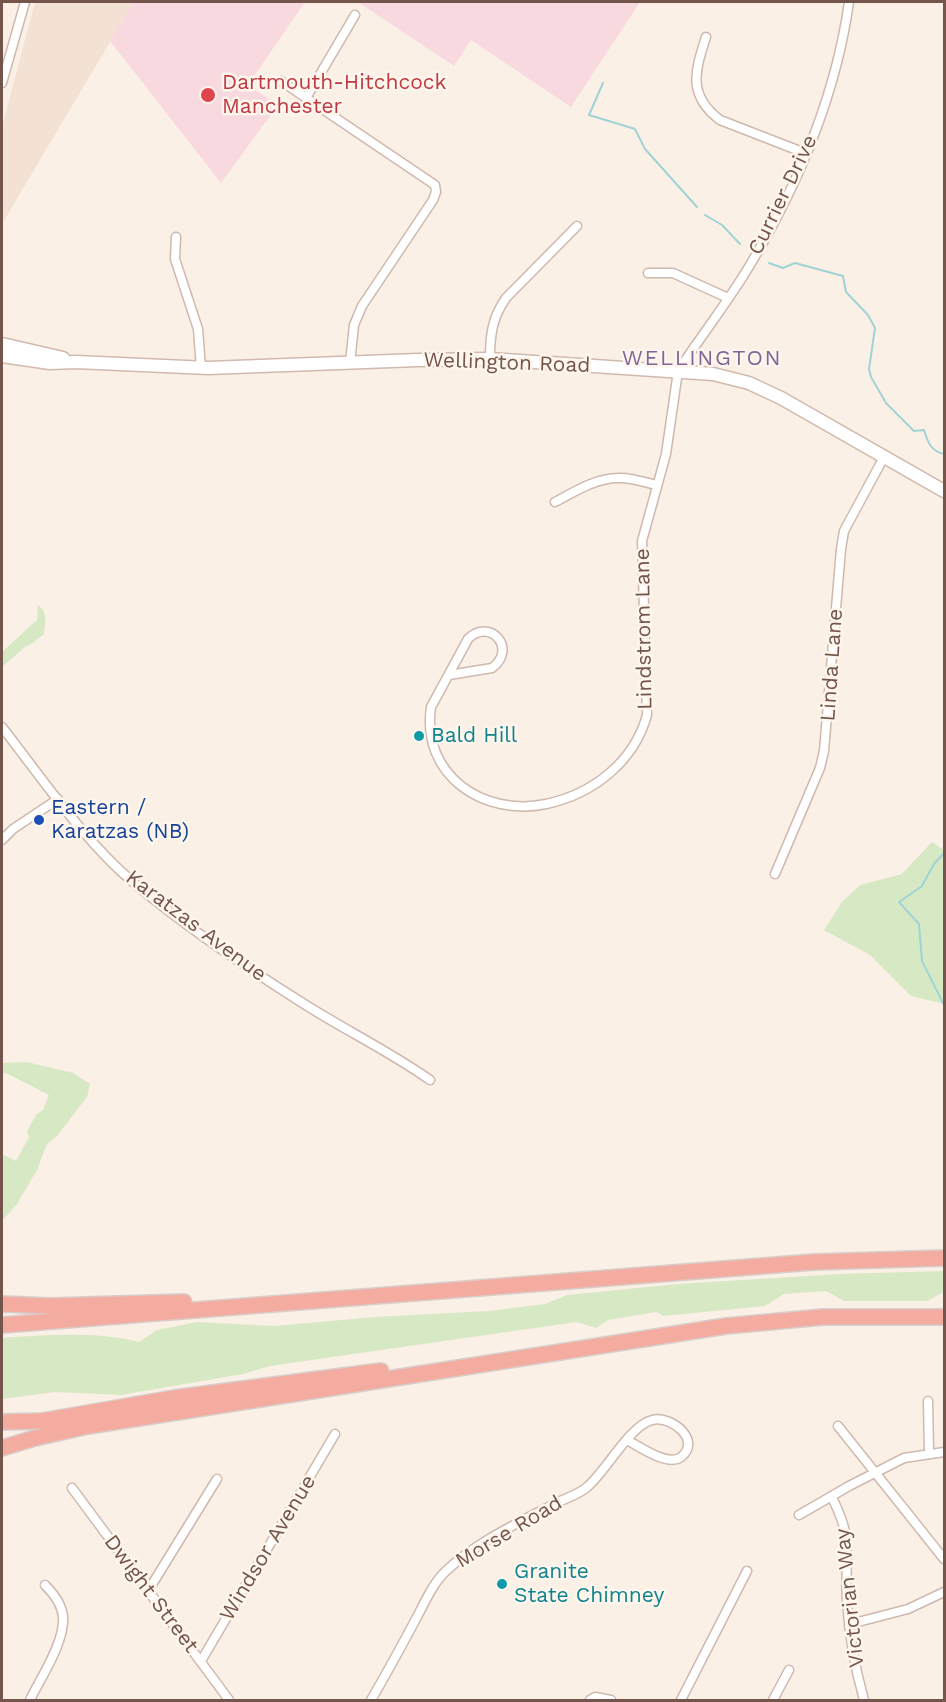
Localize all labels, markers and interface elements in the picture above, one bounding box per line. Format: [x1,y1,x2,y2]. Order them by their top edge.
place label: Dartmouth-Hitchcock Manchester [222,70,446,120]
marker: Dartmouth-Hitchcock Manchester [199,86,217,104]
street label: Currier Drive [743,131,823,259]
district label: WELLINGTON [622,346,782,372]
street label: Wellington Road [423,347,591,379]
street label: Lindstrom Lane [630,548,658,710]
street label: Linda Lane [815,608,849,722]
place label: Bald Hill [431,723,517,749]
marker: Bald Hill [412,729,426,743]
place label: Eastern / Karatzas (NB) [51,795,189,845]
marker: Eastern / Karatzas (NB) [32,813,46,827]
street label: Karatzas Avenue [121,865,271,987]
street label: Windsor Avenue [215,1471,321,1625]
street label: Morse Road [451,1490,567,1574]
street label: Victorian Way [830,1527,870,1669]
street label: Dwight Street [98,1530,204,1658]
place label: Granite State Chimney [514,1559,664,1609]
marker: Granite State Chimney [495,1577,509,1591]

